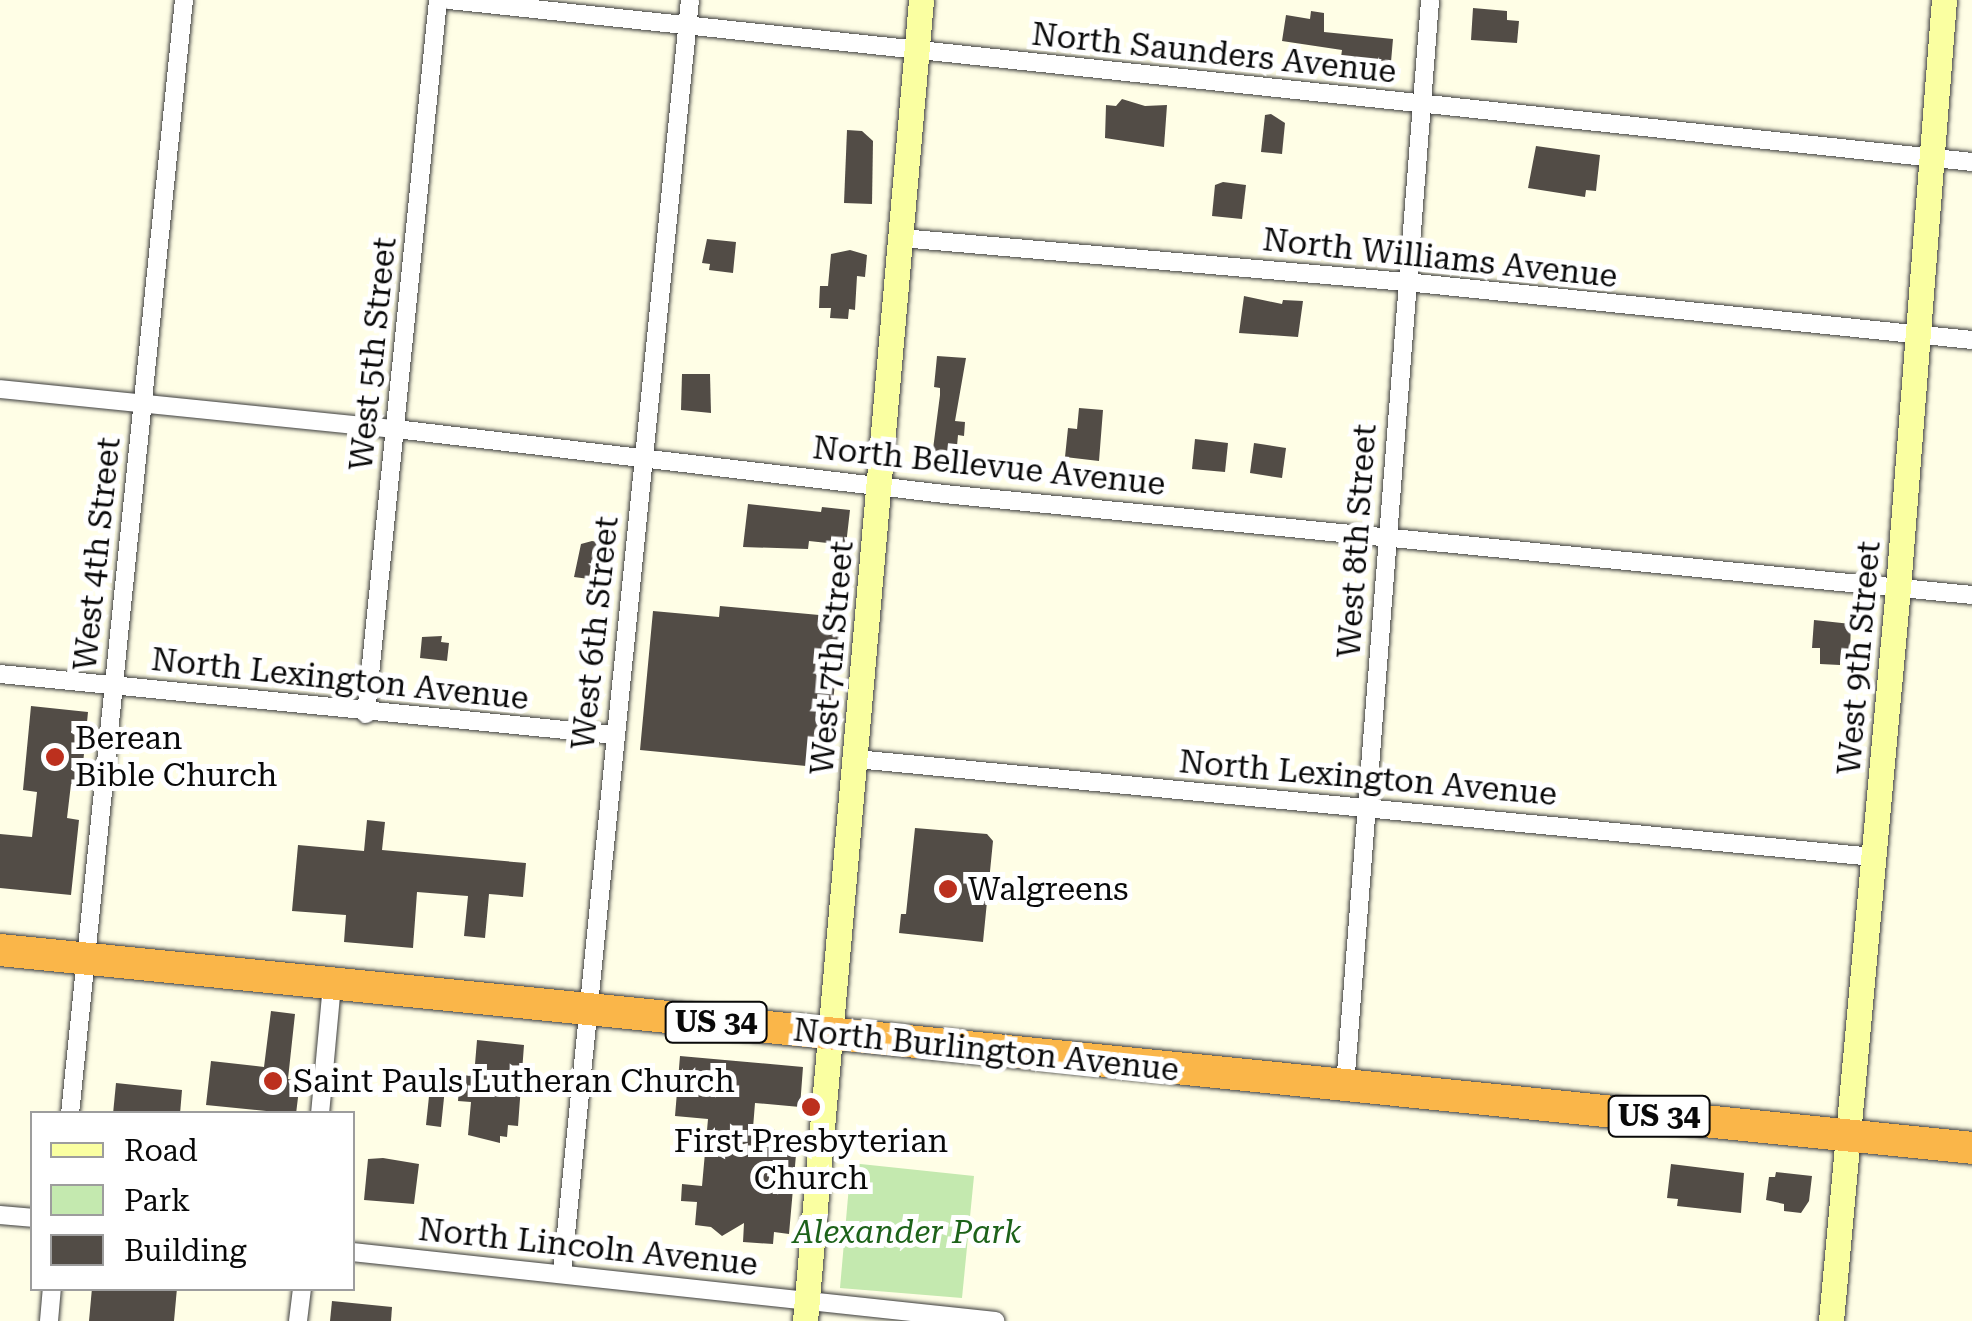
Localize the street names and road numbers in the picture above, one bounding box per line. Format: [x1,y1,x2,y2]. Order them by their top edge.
street label: North Saunders Avenue [1030,15,1398,91]
street label: North Williams Avenue [1261,220,1619,296]
street label: West 5th Street [342,235,404,473]
street label: West 8th Street [1330,423,1384,659]
street label: North Bellevue Avenue [811,428,1167,504]
street label: West 4th Street [66,435,128,673]
street label: West 6th Street [564,514,626,752]
street label: West 7th Street [803,540,861,776]
street label: West 9th Street [1830,540,1888,776]
street label: North Lexington Avenue [149,640,531,718]
street label: North Lexington Avenue [1177,742,1559,814]
road number: US 34 [664,997,768,1047]
street label: North Burlington Avenue [791,1011,1181,1089]
road number: US 34 [1606,1091,1712,1141]
street label: North Lincoln Avenue [417,1210,759,1284]

